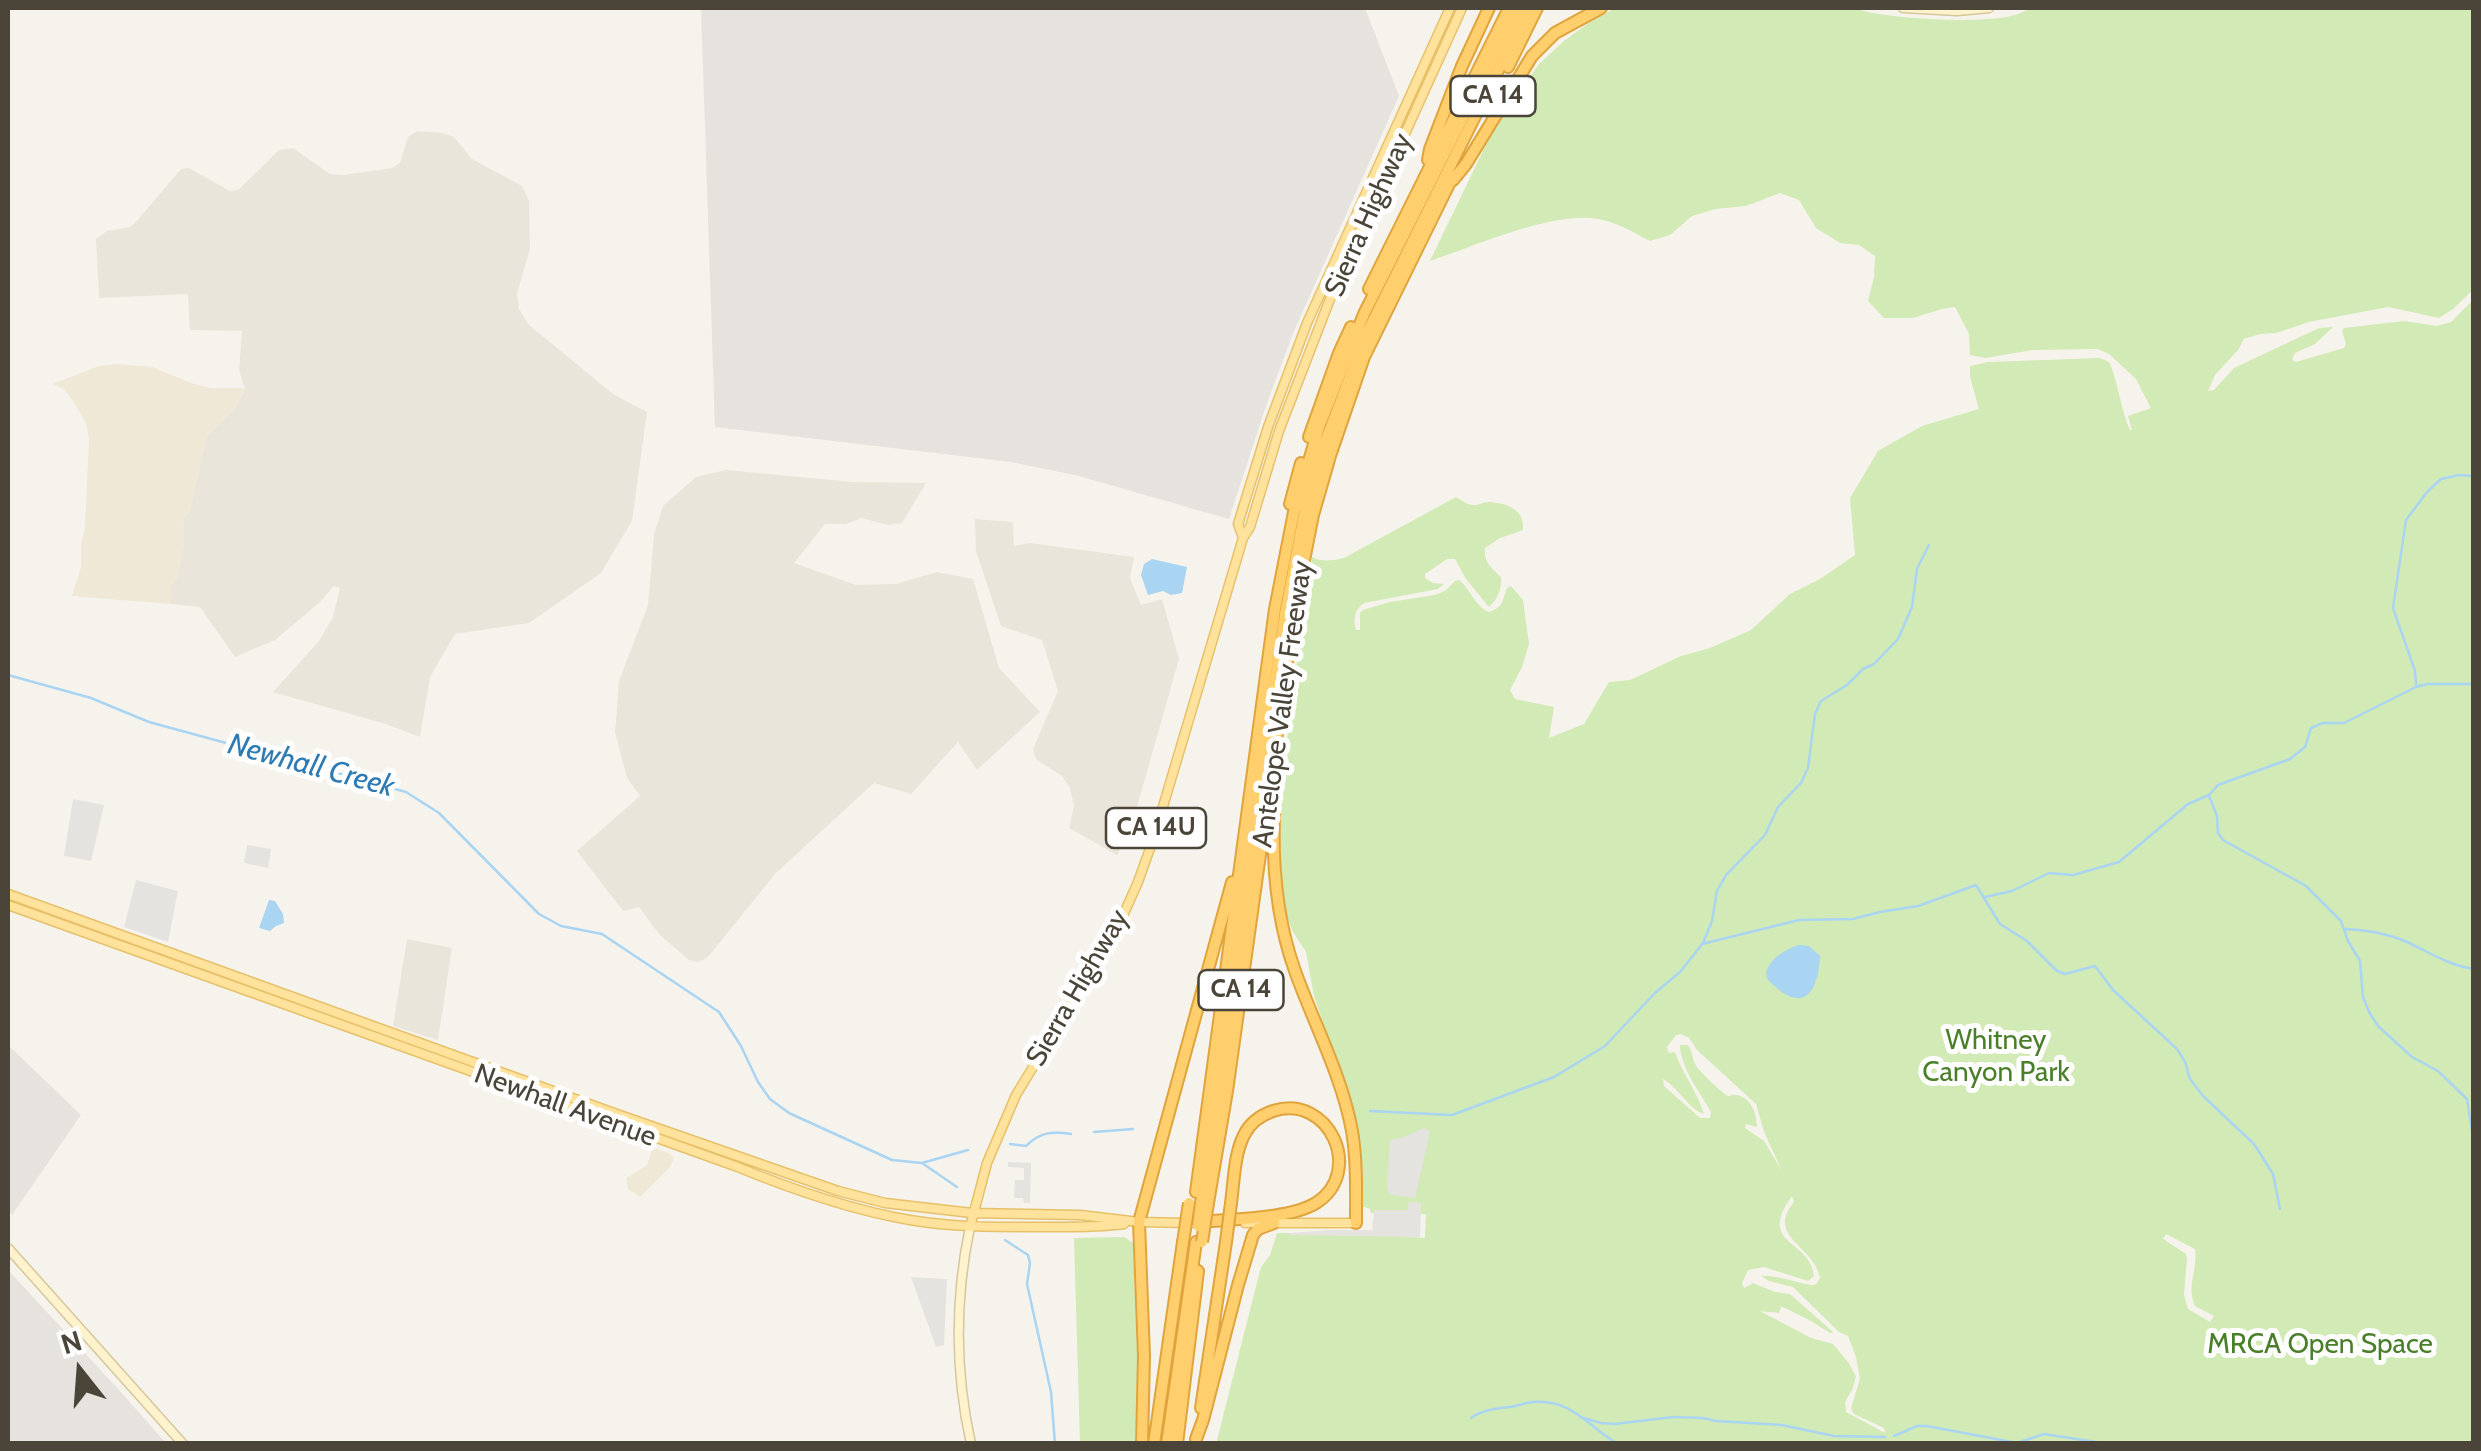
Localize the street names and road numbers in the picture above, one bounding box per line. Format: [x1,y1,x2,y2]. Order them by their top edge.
road number: CA 14 [1450,76,1536,116]
street label: Sierra Highway [1318,128,1420,302]
street label: Antelope Valley Freeway [1246,558,1320,850]
road number: CA 14U [1106,808,1206,848]
street label: Sierra Highway [1020,904,1136,1072]
road number: CA 14 [1198,970,1284,1010]
street label: Newhall Avenue [470,1058,660,1154]

